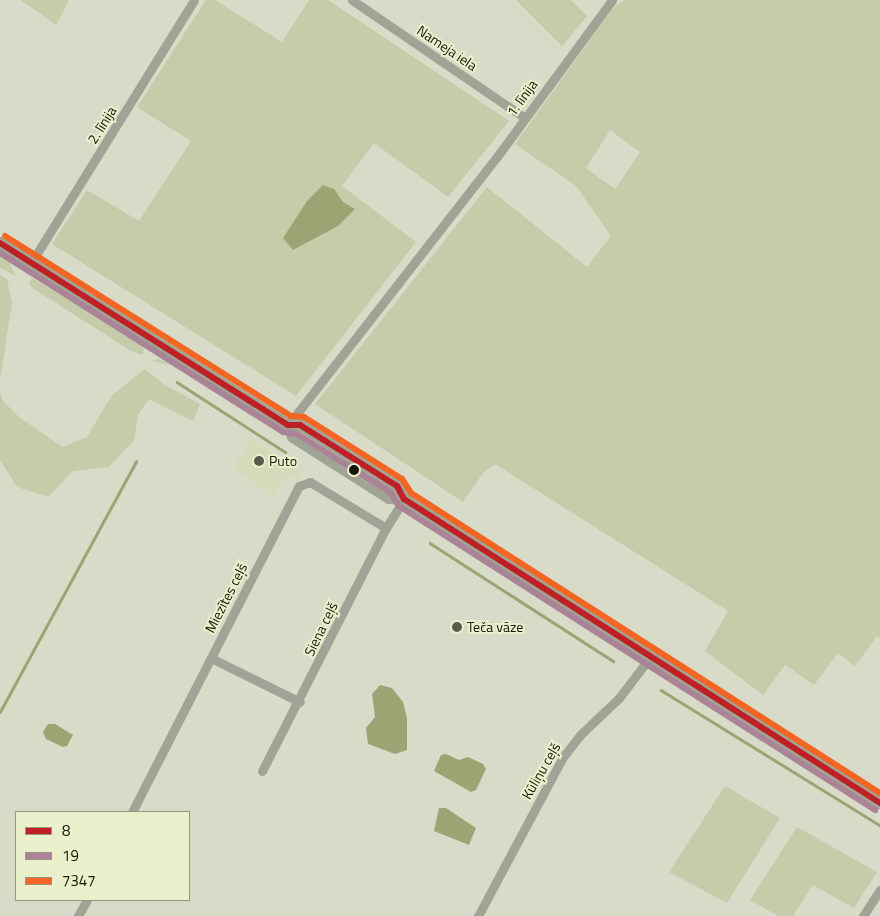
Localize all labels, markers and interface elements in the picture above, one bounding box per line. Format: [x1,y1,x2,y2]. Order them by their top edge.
street label: Nameja iela [414,22,480,74]
street label: 1. līnija [503,77,541,119]
street label: 2. līnija [84,103,120,147]
place label: Puto [269,453,297,469]
marker: Puto [253,455,265,467]
unlabelled marker [349,465,359,475]
street label: Miezītes ceļš [201,560,251,636]
street label: Siena ceļš [301,599,341,659]
place label: Teča vāze [467,619,523,635]
marker: Teča vāze [451,621,463,633]
street label: Kūliņu ceļš [518,740,564,802]
legend [15,811,190,901]
text: 8 [62,819,70,842]
text: 19 [62,844,79,867]
text: 7347 [62,869,96,892]

